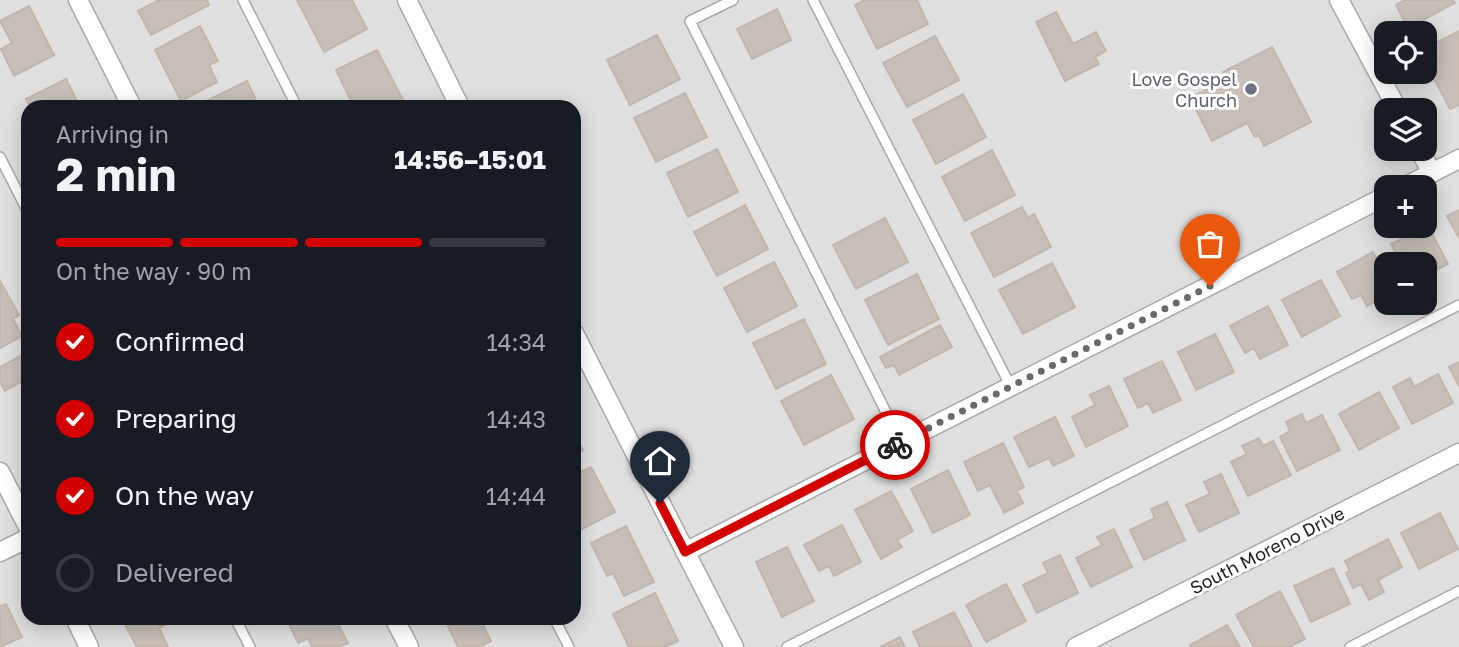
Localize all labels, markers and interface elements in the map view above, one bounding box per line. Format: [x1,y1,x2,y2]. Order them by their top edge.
map controls [1374,21,1437,315]
button: locate [1374,21,1437,84]
place label: Love Gospel Church [1132,68,1237,111]
marker: Love Gospel Church [1243,81,1259,97]
button: layers [1374,98,1437,161]
text: Arriving in [56,120,169,148]
text: 14:56–15:01 [394,144,546,175]
text: 2 min [56,146,176,201]
button: + [1374,175,1437,238]
pin [1180,214,1240,286]
icon: bag [1191,225,1229,263]
button: − [1374,252,1437,315]
text: On the way · 90 m [56,257,252,285]
icon: check [56,323,94,361]
text: Confirmed [115,326,245,357]
text: 14:34 [486,328,546,356]
icon: check [56,400,94,438]
text: Preparing [115,403,237,434]
text: 14:43 [486,405,546,433]
courier [860,410,930,480]
icon: bike [876,426,914,464]
pin [630,431,690,503]
icon: home [641,442,679,480]
icon: check [56,477,94,515]
text: On the way [115,480,254,511]
text: 14:44 [486,482,546,510]
street label: South Moreno Drive [1186,501,1348,599]
text: Delivered [115,557,234,588]

